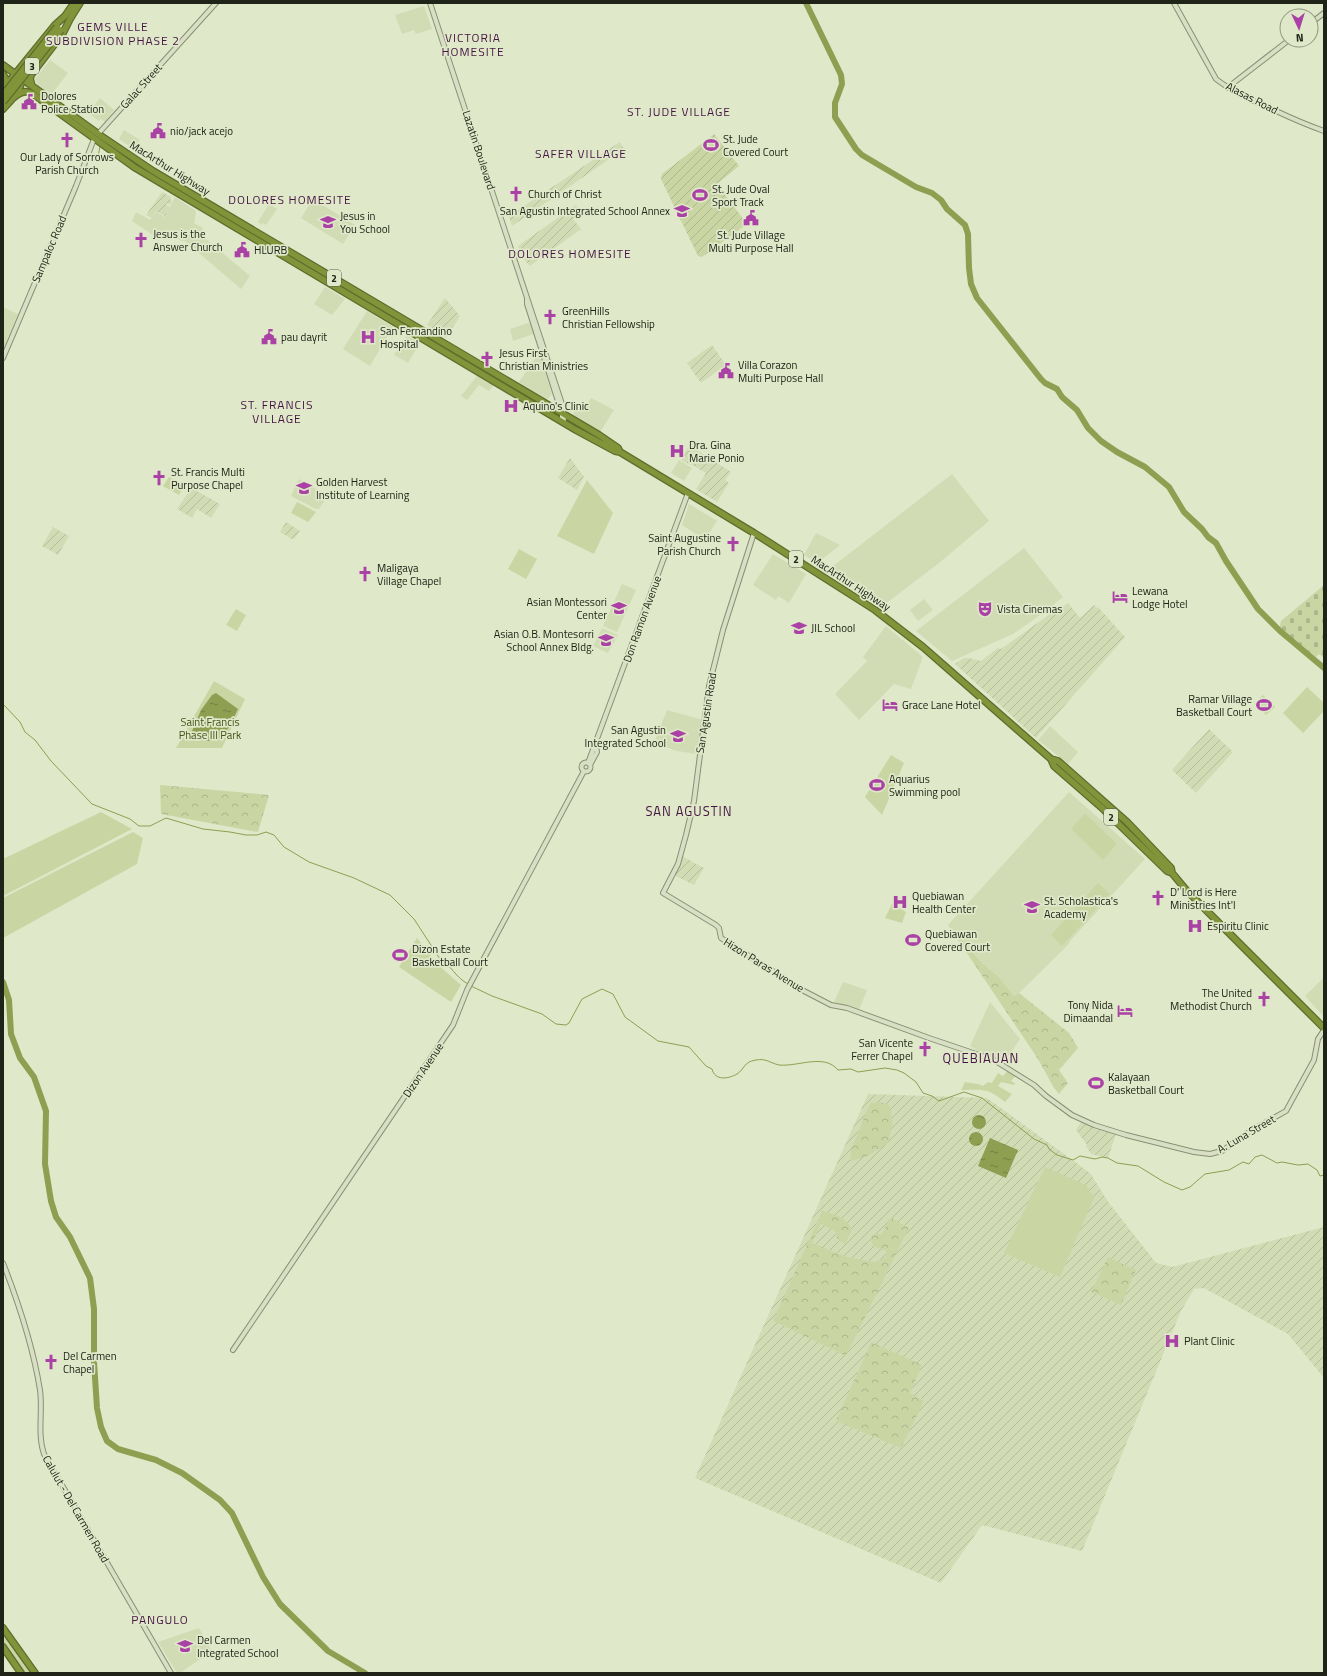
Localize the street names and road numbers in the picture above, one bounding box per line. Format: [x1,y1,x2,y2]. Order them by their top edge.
road number: 3 [25,58,39,74]
street label: Galac Street [116,60,166,112]
street label: Alasas Road [1223,78,1281,118]
street label: Lazatin Boulevard [459,108,499,192]
street label: MacArthur Highway [127,137,214,200]
street label: Sampaloc Road [28,213,70,285]
road number: 2 [327,270,341,286]
road number: 2 [789,551,803,567]
street label: MacArthur Highway [808,551,895,615]
street label: Don Ramon Avenue [619,573,665,665]
street label: San Agustin Road [692,671,720,754]
road number: 2 [1104,809,1118,825]
street label: Hizon Paras Avenue [721,934,808,996]
street label: Dizon Avenue [399,1039,447,1101]
street label: A. Luna Street [1214,1111,1278,1157]
street label: Calulut - Del Carmen Road [39,1452,113,1566]

